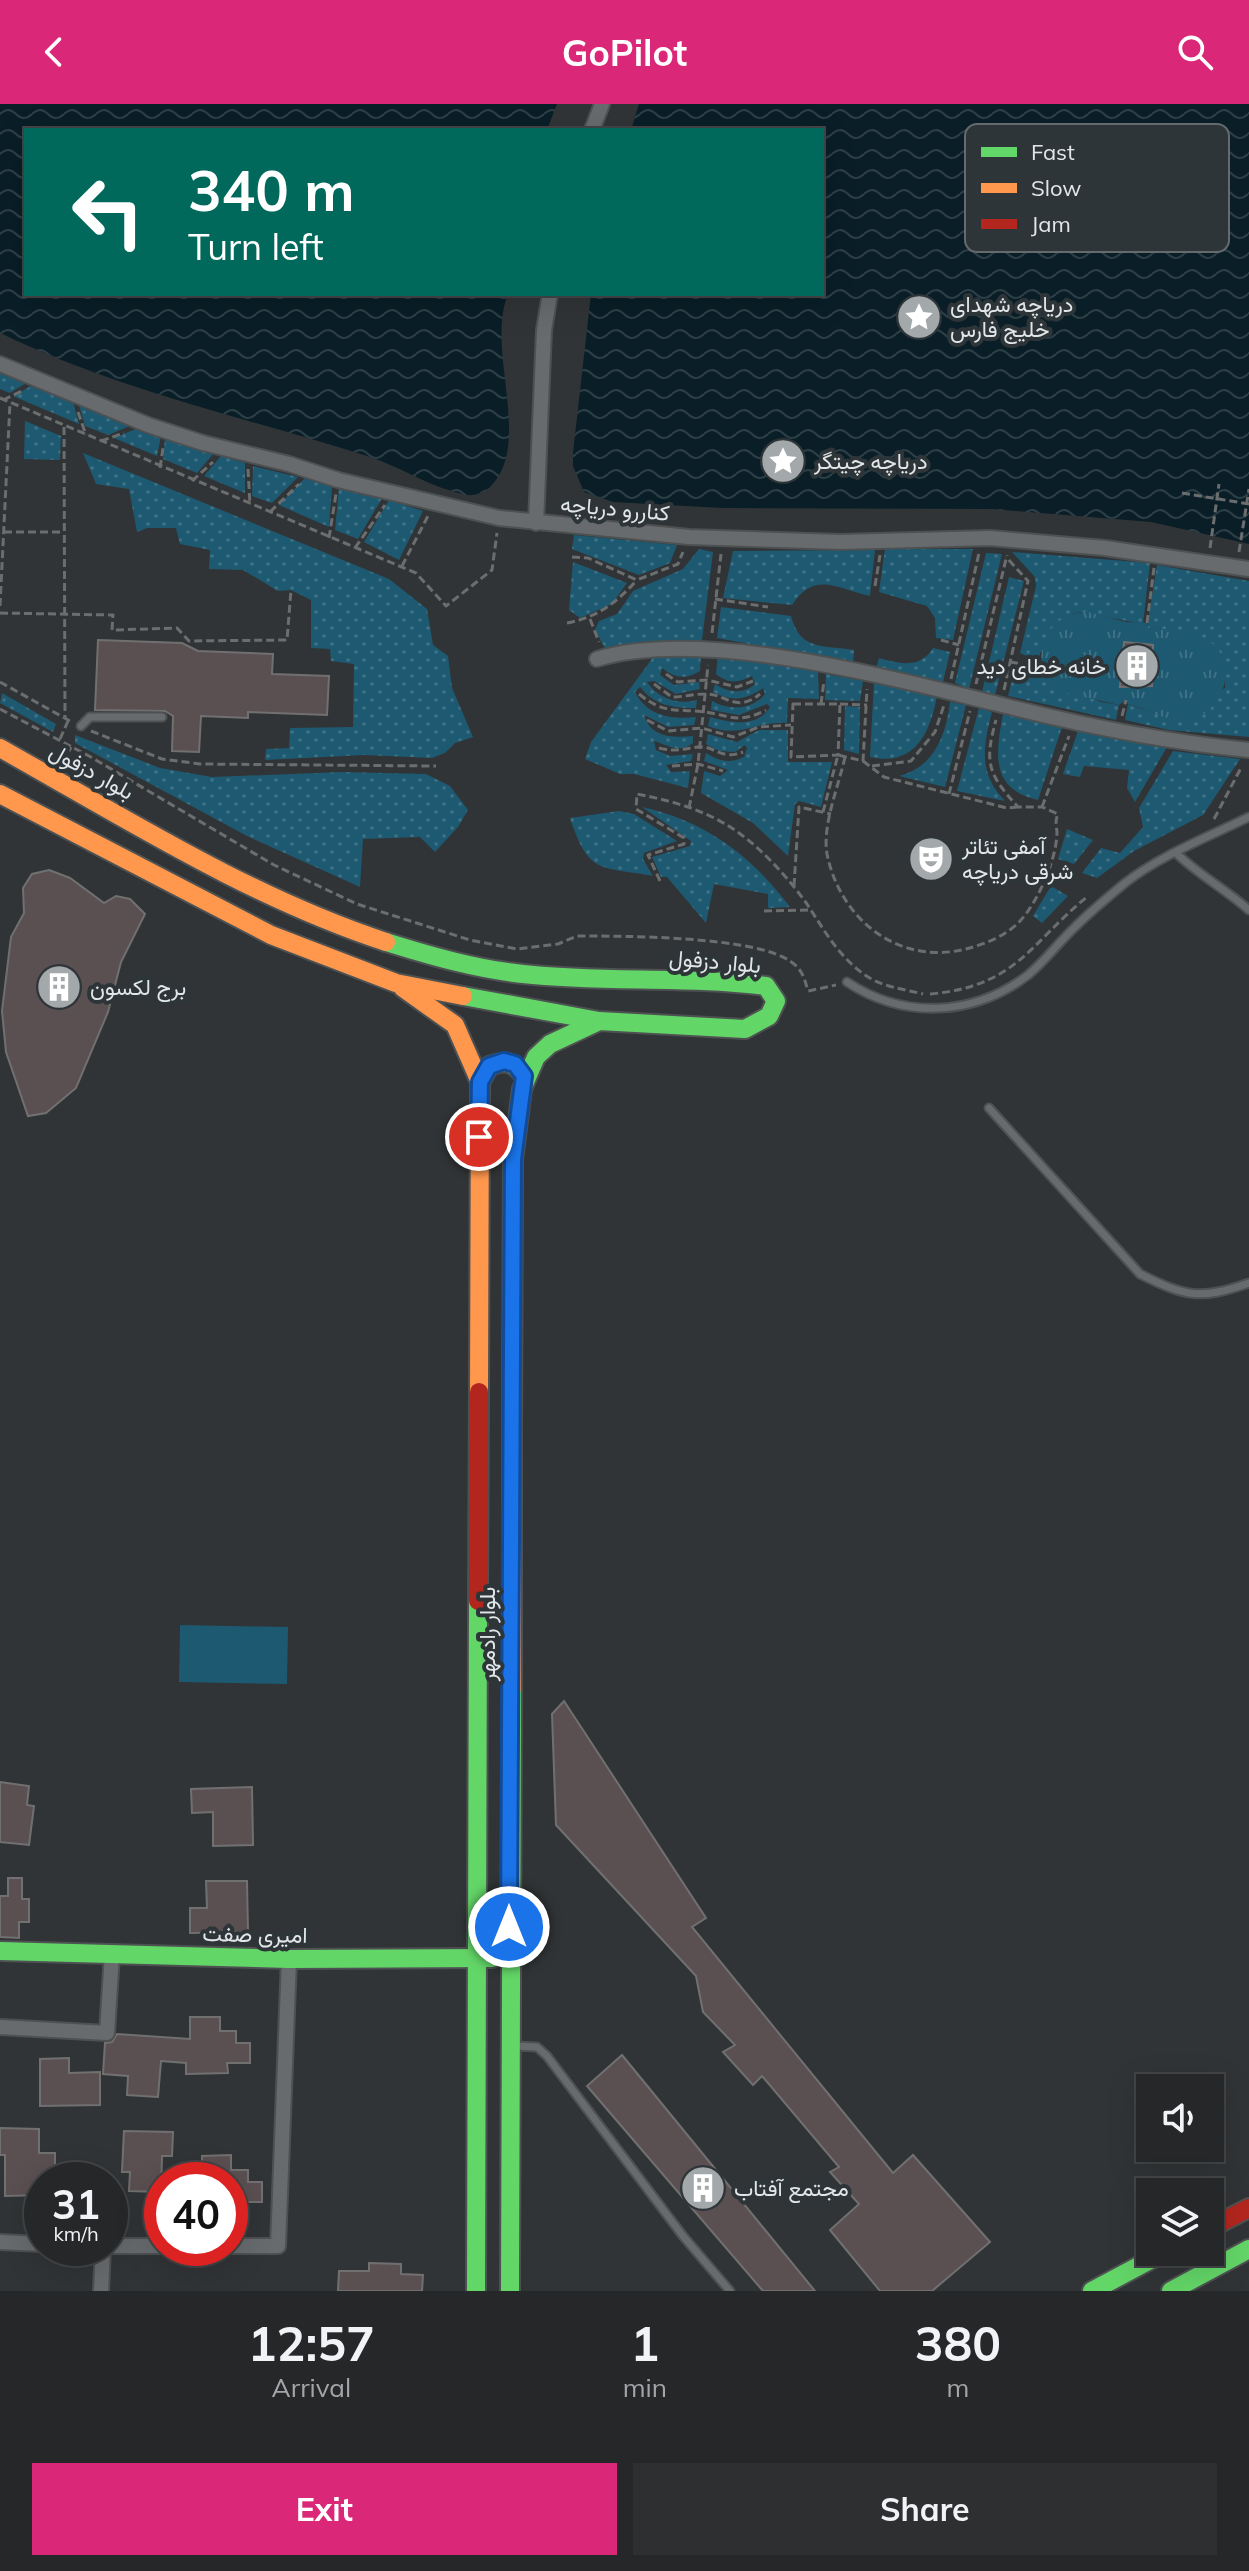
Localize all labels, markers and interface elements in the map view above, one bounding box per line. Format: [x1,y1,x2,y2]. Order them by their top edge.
icon: back [32,30,76,74]
text: GoPilot [562,30,687,75]
icon: search [1173,30,1217,74]
legend [965,124,1229,252]
text: Fast [1031,138,1075,166]
text: 340 m [188,155,355,225]
icon: left [56,160,160,264]
text: Slow [1031,174,1081,202]
text: Jam [1031,210,1071,238]
text: Turn left [188,224,324,269]
place label: دریاچه شهدای خلیج فارس [950,290,1073,344]
place icon: دریاچه شهدای خلیج فارس [895,293,943,341]
place icon: دریاچه چیتگر [759,437,807,485]
place label: دریاچه چیتگر [813,447,927,476]
street label: کناررو دریاچه [559,489,671,528]
building icon: خانه خطای دید [1113,642,1161,690]
place label: خانه خطای دید [976,652,1106,680]
street label: بلوار دزفول [45,736,139,806]
place label: آمفی تئاتر شرقی دریاچه [961,832,1073,886]
theatre icon: آمفی تئاتر شرقی دریاچه [907,835,955,883]
street label: بلوار دزفول [668,943,762,979]
building icon: برج لکسون [35,963,83,1011]
place label: برج لکسون [90,973,186,1002]
pin [445,1103,513,1171]
icon: arrive [457,1115,501,1159]
street label: بلوار رادمهر [473,1587,501,1682]
position arrow [467,1885,551,1969]
street label: امیری صفت [202,1919,308,1949]
map controls [1136,2074,1224,2266]
button: sound [1136,2074,1224,2162]
speed limit sign: 40 [144,2162,248,2266]
building icon: مجتمع آفتاب [679,2164,727,2212]
place label: مجتمع آفتاب [734,2174,849,2203]
button: layers [1136,2178,1224,2266]
text: 31 [52,2179,100,2229]
text: km/h [53,2221,99,2246]
text: 12:57 [248,2313,375,2373]
text: 1 [630,2313,659,2373]
text: 380 [915,2313,1001,2373]
text: Arrival [272,2371,351,2404]
text: min [623,2371,667,2404]
text: m [947,2371,969,2404]
button: Exit [32,2463,617,2555]
button: Share [633,2463,1217,2555]

